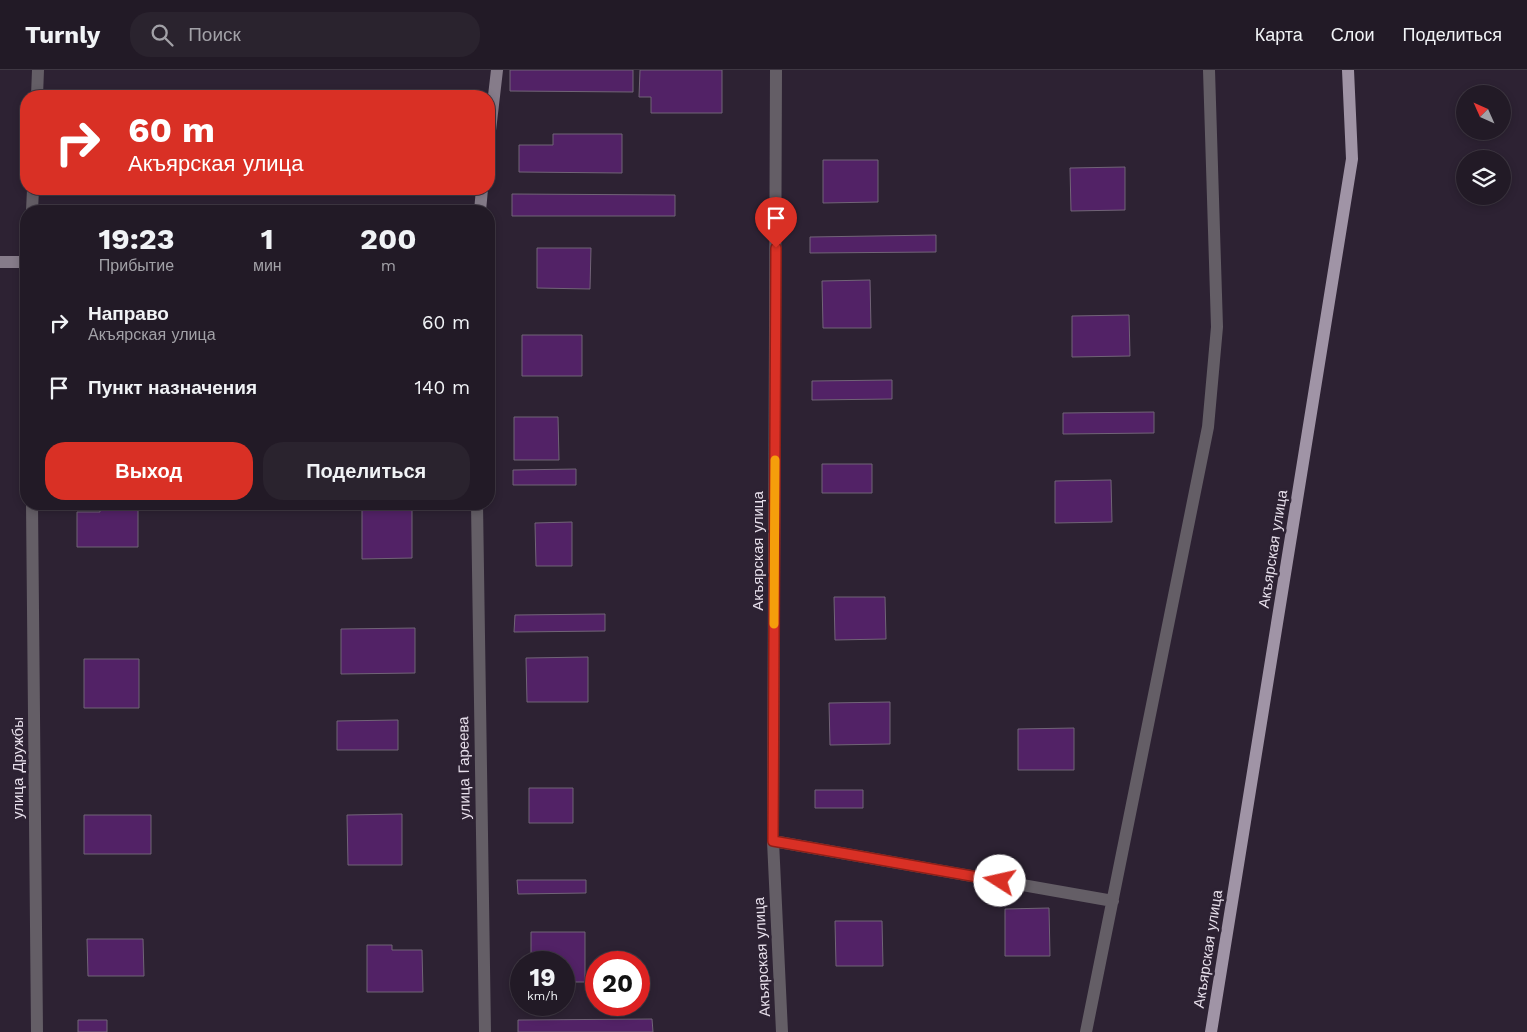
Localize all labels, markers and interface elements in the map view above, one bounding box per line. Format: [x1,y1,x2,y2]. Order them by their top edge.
search box [130,12,480,57]
text: Turnly [25,21,100,49]
icon: search [148,21,176,49]
text: Поиск [188,23,241,46]
text: Карта [1255,24,1303,45]
text: Слои [1331,24,1375,45]
text: Поделиться [1403,24,1502,45]
north arrow [1456,85,1511,140]
map controls [1456,85,1511,205]
text: 60 m [128,109,215,151]
icon: right [45,110,110,175]
button: layers [1456,150,1511,205]
text: Акъярская улица [128,151,303,176]
pin [755,197,797,248]
icon: arrive [762,204,790,232]
text: 19:23 [98,221,175,256]
text: 1 [261,221,274,256]
text: 200 [360,221,417,256]
text: Прибытие [99,256,174,275]
text: мин [253,256,282,275]
text: m [381,256,396,275]
text: Направо [88,302,169,325]
icon: right [45,309,73,337]
text: 60 m [422,311,470,334]
text: Акъярская улица [88,325,216,344]
icon: arrive [45,374,73,402]
text: Пункт назначения [88,376,257,399]
text: 140 m [415,376,470,399]
button: Выход [45,442,253,500]
button: Поделиться [263,442,470,500]
street label: Акъярская улица [1255,488,1291,609]
street label: Акъярская улица [749,491,767,611]
street label: улица Гареева [454,716,474,820]
street label: улица Дружбы [9,717,27,819]
position arrow [973,854,1025,906]
street label: Акъярская улица [1190,888,1226,1009]
street label: Акъярская улица [750,896,774,1017]
speed limit sign: 20 [585,951,650,1016]
text: 19 [529,963,556,992]
text: km/h [527,989,558,1003]

